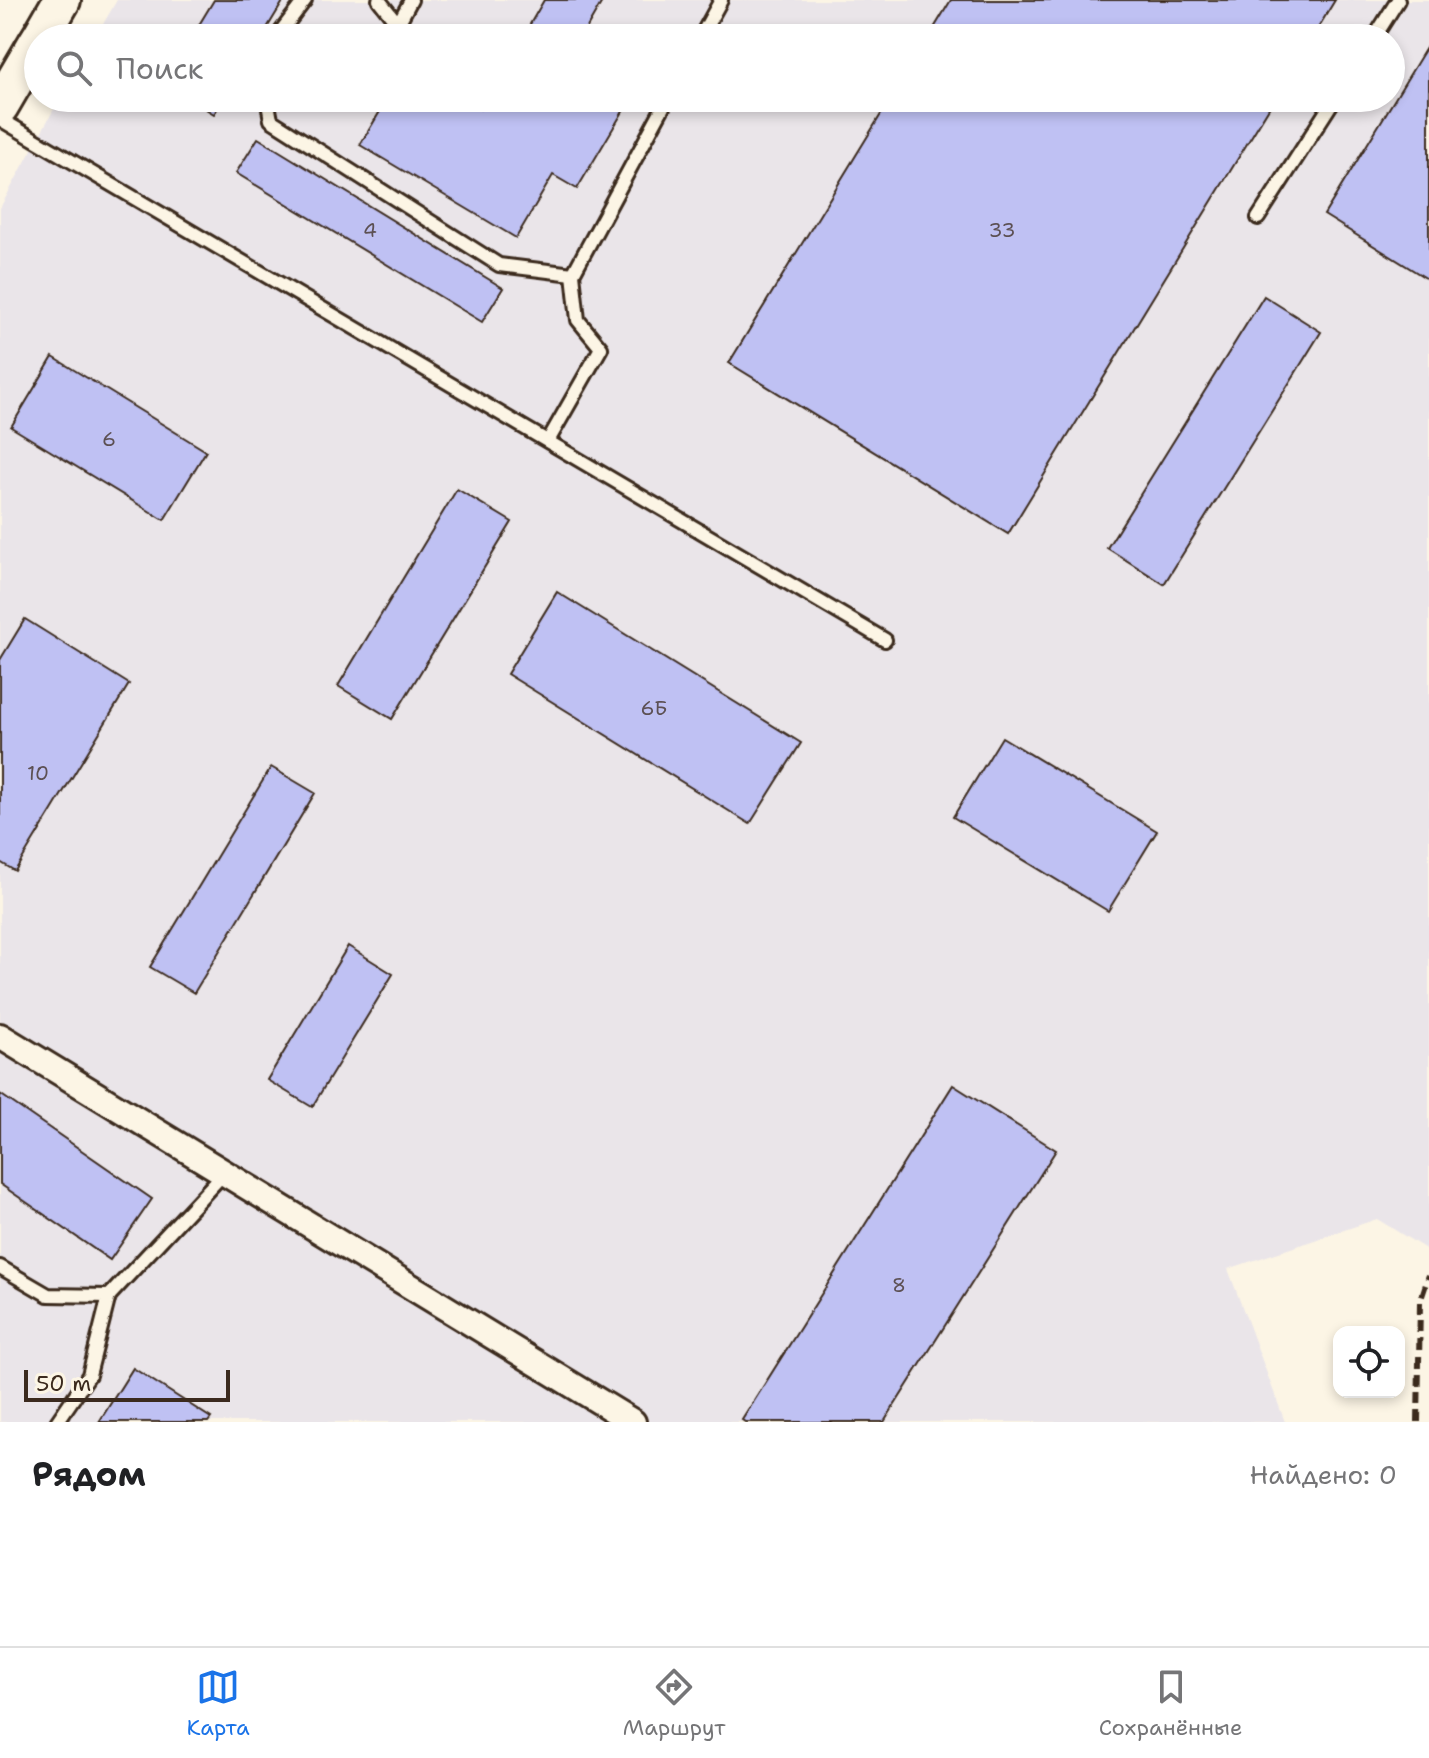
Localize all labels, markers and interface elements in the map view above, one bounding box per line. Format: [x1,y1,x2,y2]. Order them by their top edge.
search box [24,24,1405,112]
icon: search [52,46,96,90]
text: Поиск [116,48,204,89]
house number: 4 [363,217,377,243]
house number: 33 [989,217,1015,243]
house number: 6 [102,426,116,452]
house number: 6Б [640,695,668,721]
house number: 10 [27,760,49,786]
house number: 8 [892,1272,906,1298]
map controls [1333,1326,1405,1398]
button: locate [1333,1326,1405,1398]
scale bar [24,1366,230,1402]
text: 50 m [36,1369,91,1398]
text: Рядом [32,1451,146,1497]
text: Найдено: 0 [1250,1457,1397,1492]
tab: Карта [187,1665,250,1742]
tab: Маршрут [623,1665,725,1742]
tab: Сохранённые [1099,1665,1242,1742]

